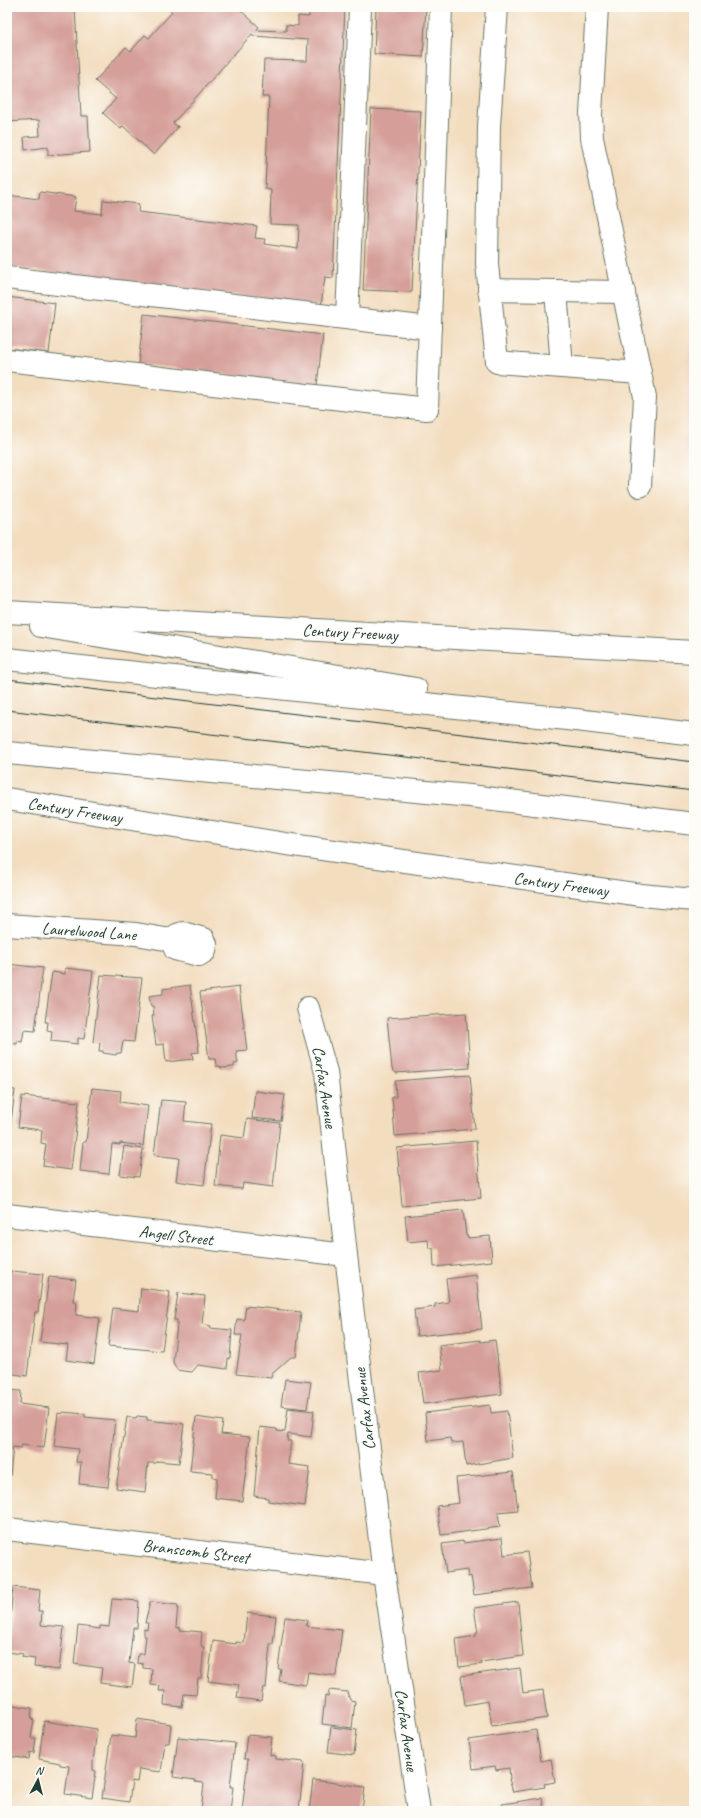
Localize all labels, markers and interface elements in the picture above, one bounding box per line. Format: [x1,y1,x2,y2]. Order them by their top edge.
street label: Century Freeway [302,620,399,646]
street label: Century Freeway [26,793,125,829]
street label: Century Freeway [512,867,611,902]
street label: Laurelwood Lane [41,918,138,945]
street label: Carfax Avenue [308,1045,342,1131]
street label: Angell Street [138,1221,216,1251]
street label: Carfax Avenue [349,1365,380,1451]
street label: Branscomb Street [142,1535,253,1569]
street label: Carfax Avenue [390,1688,423,1774]
north arrow [18,1760,58,1800]
text: N [35,1763,46,1778]

